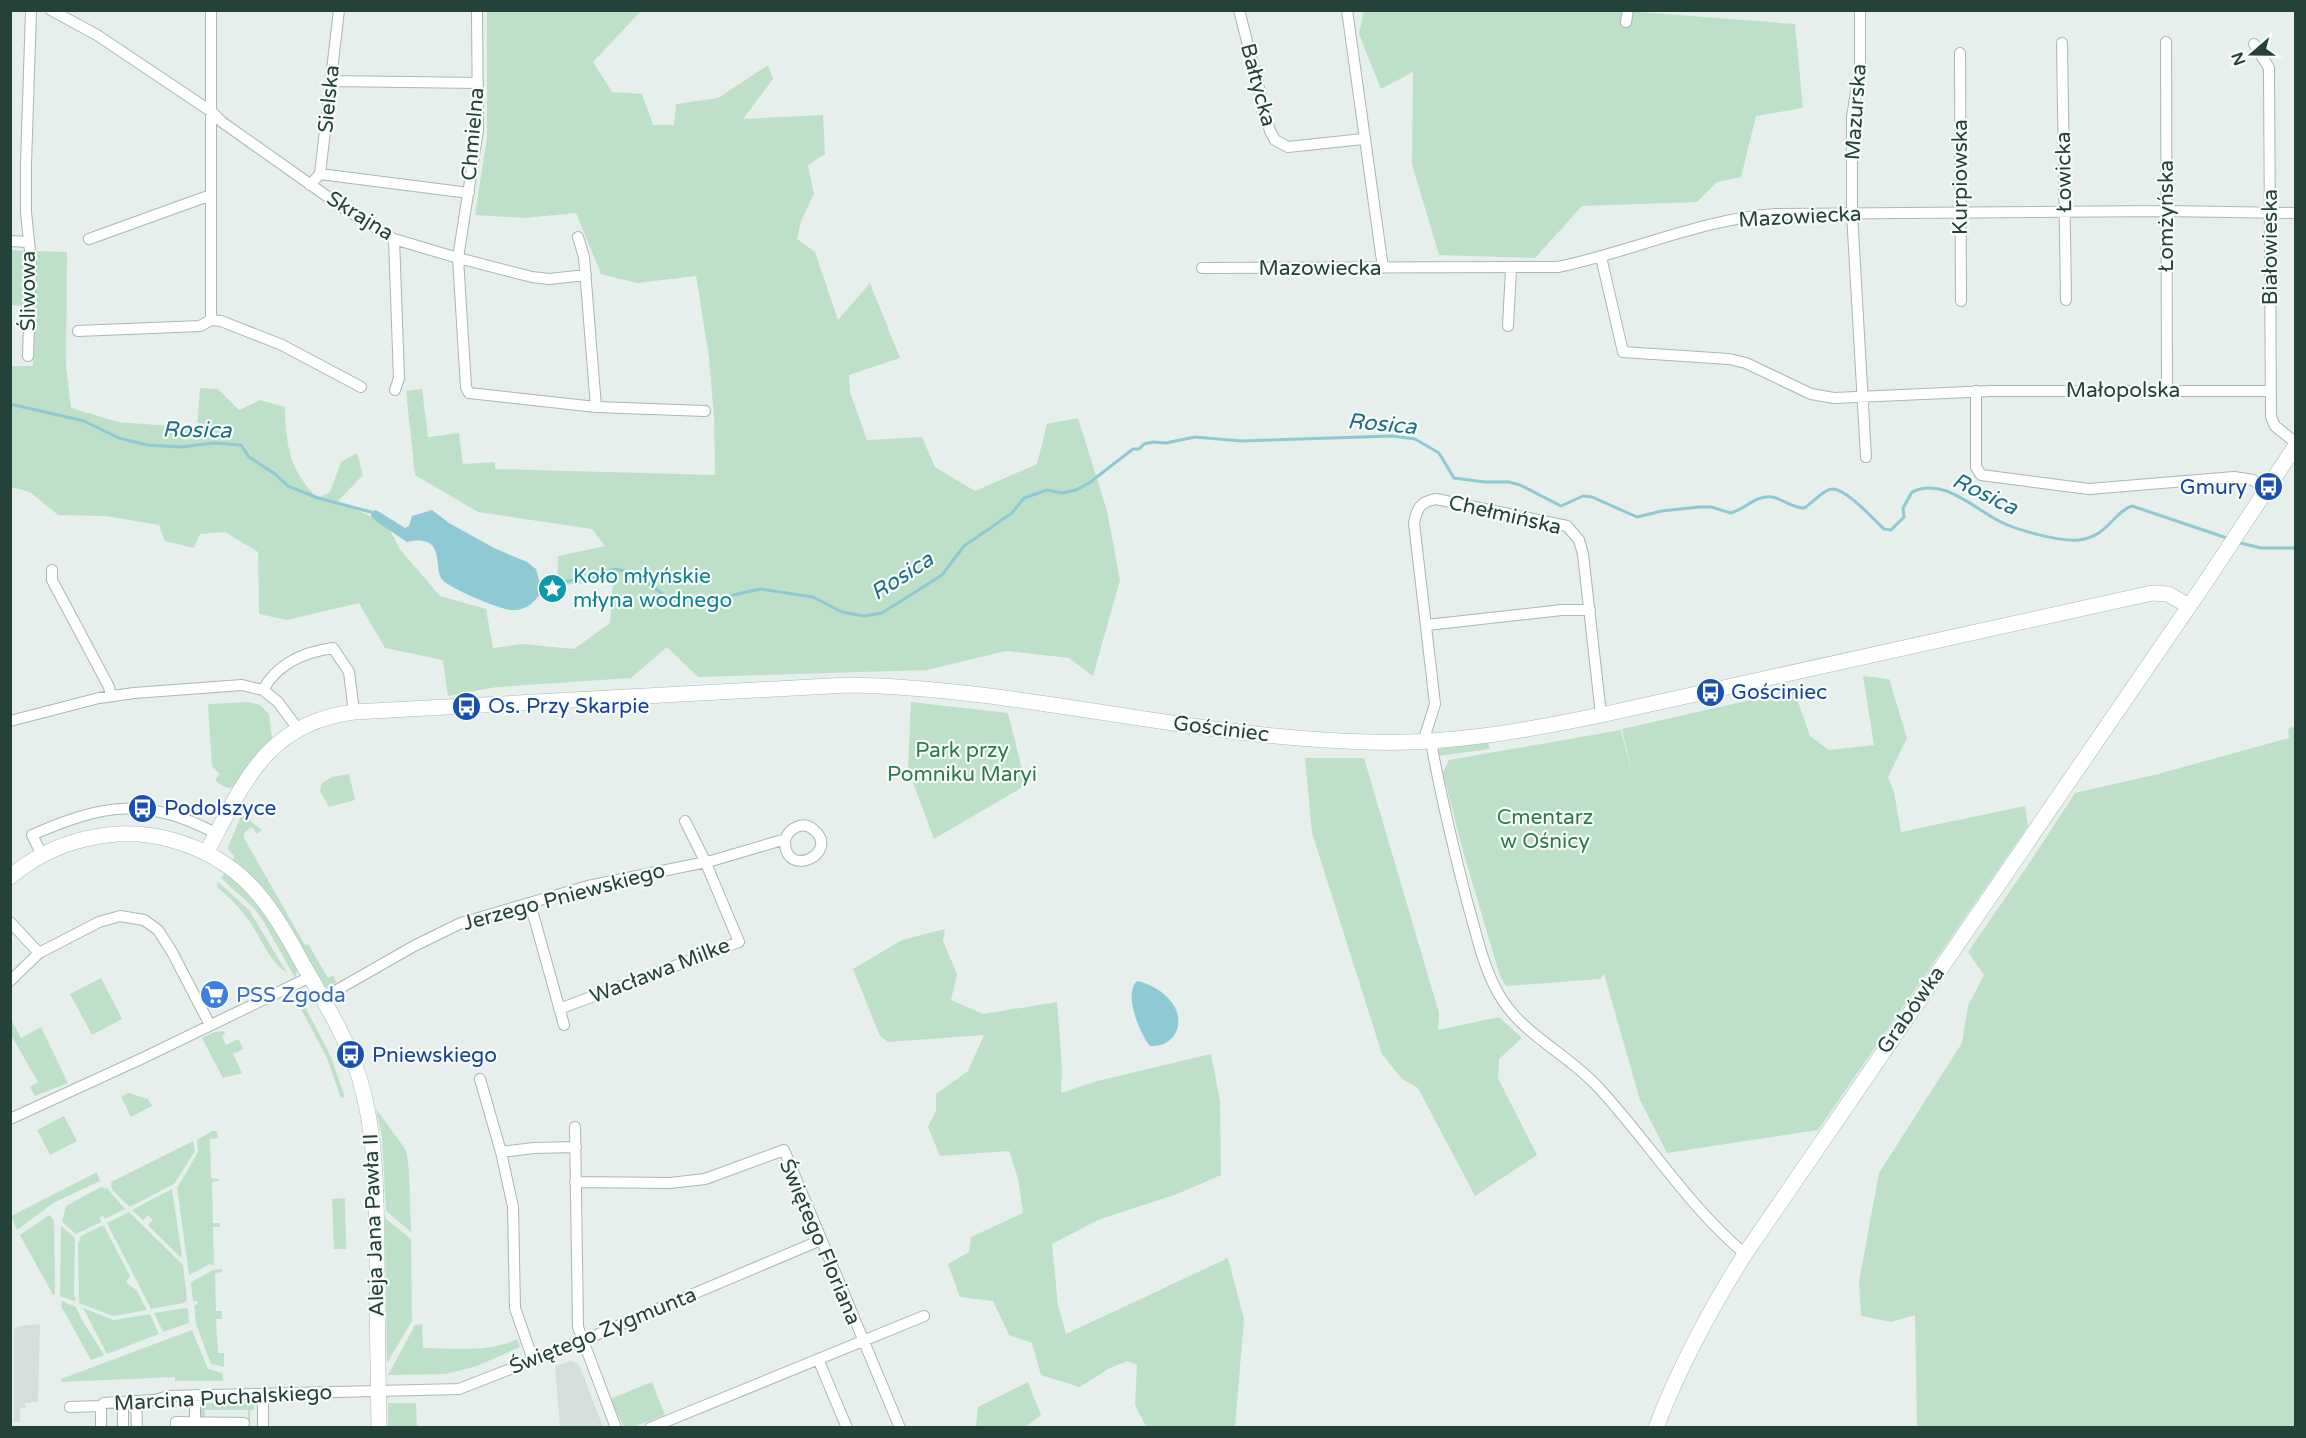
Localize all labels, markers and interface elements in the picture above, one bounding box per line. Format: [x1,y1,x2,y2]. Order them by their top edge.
north arrow [2222,24,2282,84]
street label: Bałtycka [1235,41,1281,129]
text: N [2227,49,2250,68]
street label: Mazurska [1840,63,1872,161]
street label: Sielska [313,64,345,134]
street label: Chmielna [456,86,490,182]
street label: Kurpiowska [1948,119,1973,235]
street label: Łowicka [2051,131,2077,213]
street label: Łomżyńska [2154,160,2179,272]
street label: Skrajna [322,186,398,246]
street label: Białowieska [2258,189,2283,305]
street label: Mazowiecka [1738,201,1862,233]
street label: Śliwowa [16,251,41,331]
street label: Mazowiecka [1258,256,1382,281]
street label: Małopolska [2066,378,2180,403]
water label: Rosica [1346,408,1418,440]
water label: Rosica [162,416,232,444]
water label: Rosica [1948,467,2022,521]
bus stop icon: Gmury [2252,471,2284,503]
place label: Gmury [2180,475,2247,500]
street label: Chełmińska [1446,490,1564,540]
water label: Rosica [866,546,939,606]
place label: Koło młyńskie młyna wodnego [573,564,732,613]
place icon: Koło młyńskie młyna wodnego [536,572,568,604]
bus stop icon: Gościniec [1694,676,1726,708]
place label: Gościniec [1731,680,1827,705]
bus stop icon: Os. Przy Skarpie [451,690,483,722]
place label: Os. Przy Skarpie [488,694,649,719]
street label: Gościniec [1172,711,1270,747]
park label: Park przy Pomniku Maryi [887,738,1037,787]
bus stop icon: Podolszyce [127,792,159,824]
place label: Podolszyce [164,796,277,821]
park label: Cmentarz w Ośnicy [1497,805,1593,854]
street label: Jerzego Pniewskiego [460,858,668,936]
street label: Wacława Milke [586,933,734,1009]
street label: Grabówka [1872,961,1950,1059]
supermarket icon: PSS Zgoda [199,979,231,1011]
place label: PSS Zgoda [236,983,346,1008]
bus stop icon: Pniewskiego [335,1039,367,1071]
place label: Pniewskiego [372,1043,497,1068]
street label: Aleja Jana Pawła II [358,1133,390,1317]
street label: Świętego Floriana [774,1155,866,1329]
street label: Świętego Zygmunta [506,1282,700,1380]
street label: Marcina Puchalskiego [113,1380,333,1416]

